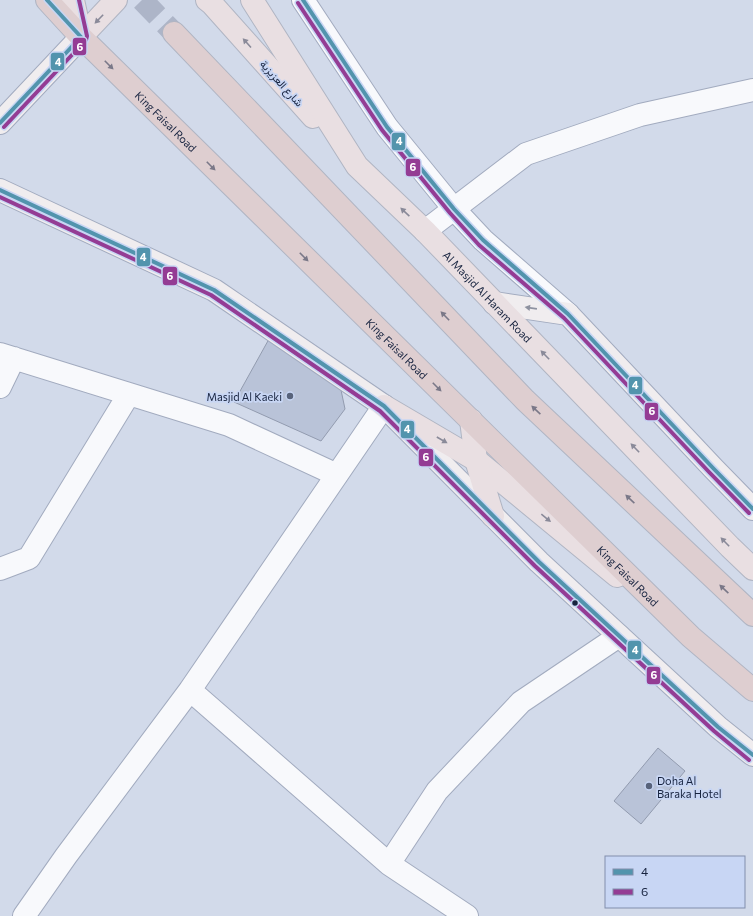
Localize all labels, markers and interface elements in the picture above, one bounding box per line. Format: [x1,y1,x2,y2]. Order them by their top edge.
one-way arrow [94,14,103,24]
line badge: 6 [72,37,87,56]
one-way arrow [242,38,252,48]
text: 6 [77,40,84,53]
line badge: 4 [50,52,65,71]
text: 4 [55,55,62,68]
street label: شارع العزيزية [256,57,306,110]
one-way arrow [104,60,114,69]
street label: King Faisal Road [133,88,200,154]
line badge: 4 [391,132,406,151]
text: 4 [396,134,403,147]
line badge: 6 [405,158,421,177]
text: 6 [410,160,417,173]
one-way arrow [206,161,216,170]
one-way arrow [400,207,410,217]
line badge: 4 [136,247,151,267]
street label: Al Masjid Al Haram Road [441,248,535,344]
text: 4 [140,250,147,263]
one-way arrow [299,252,309,262]
line badge: 6 [162,266,178,286]
text: 6 [167,269,174,282]
one-way arrow [525,305,537,311]
one-way arrow [441,312,450,321]
street label: King Faisal Road [364,315,431,381]
one-way arrow [540,350,550,360]
line badge: 4 [628,376,643,395]
text: 4 [632,378,639,391]
one-way arrow [432,382,442,392]
place label: Masjid Al Kaeki [207,390,282,403]
marker: Masjid Al Kaeki [285,391,295,401]
line badge: 6 [644,402,659,421]
text: 6 [649,404,656,417]
one-way arrow [531,406,540,415]
line badge: 4 [400,420,415,439]
text: 4 [404,422,411,435]
one-way arrow [436,437,448,444]
one-way arrow [631,444,640,453]
line badge: 6 [418,448,434,467]
text: 6 [423,450,430,463]
one-way arrow [625,495,635,504]
one-way arrow [541,513,551,522]
one-way arrow [720,537,730,547]
street label: King Faisal Road [595,542,662,608]
one-way arrow [719,584,729,594]
unlabelled marker [570,598,580,608]
line badge: 4 [627,640,642,660]
text: 4 [632,643,639,656]
line badge: 6 [646,666,661,685]
text: 6 [651,668,658,681]
place label: Doha Al Baraka Hotel [657,774,721,800]
marker: Doha Al Baraka Hotel [644,781,654,791]
legend [605,856,745,908]
text: 4 [641,864,648,878]
text: 6 [641,884,648,898]

